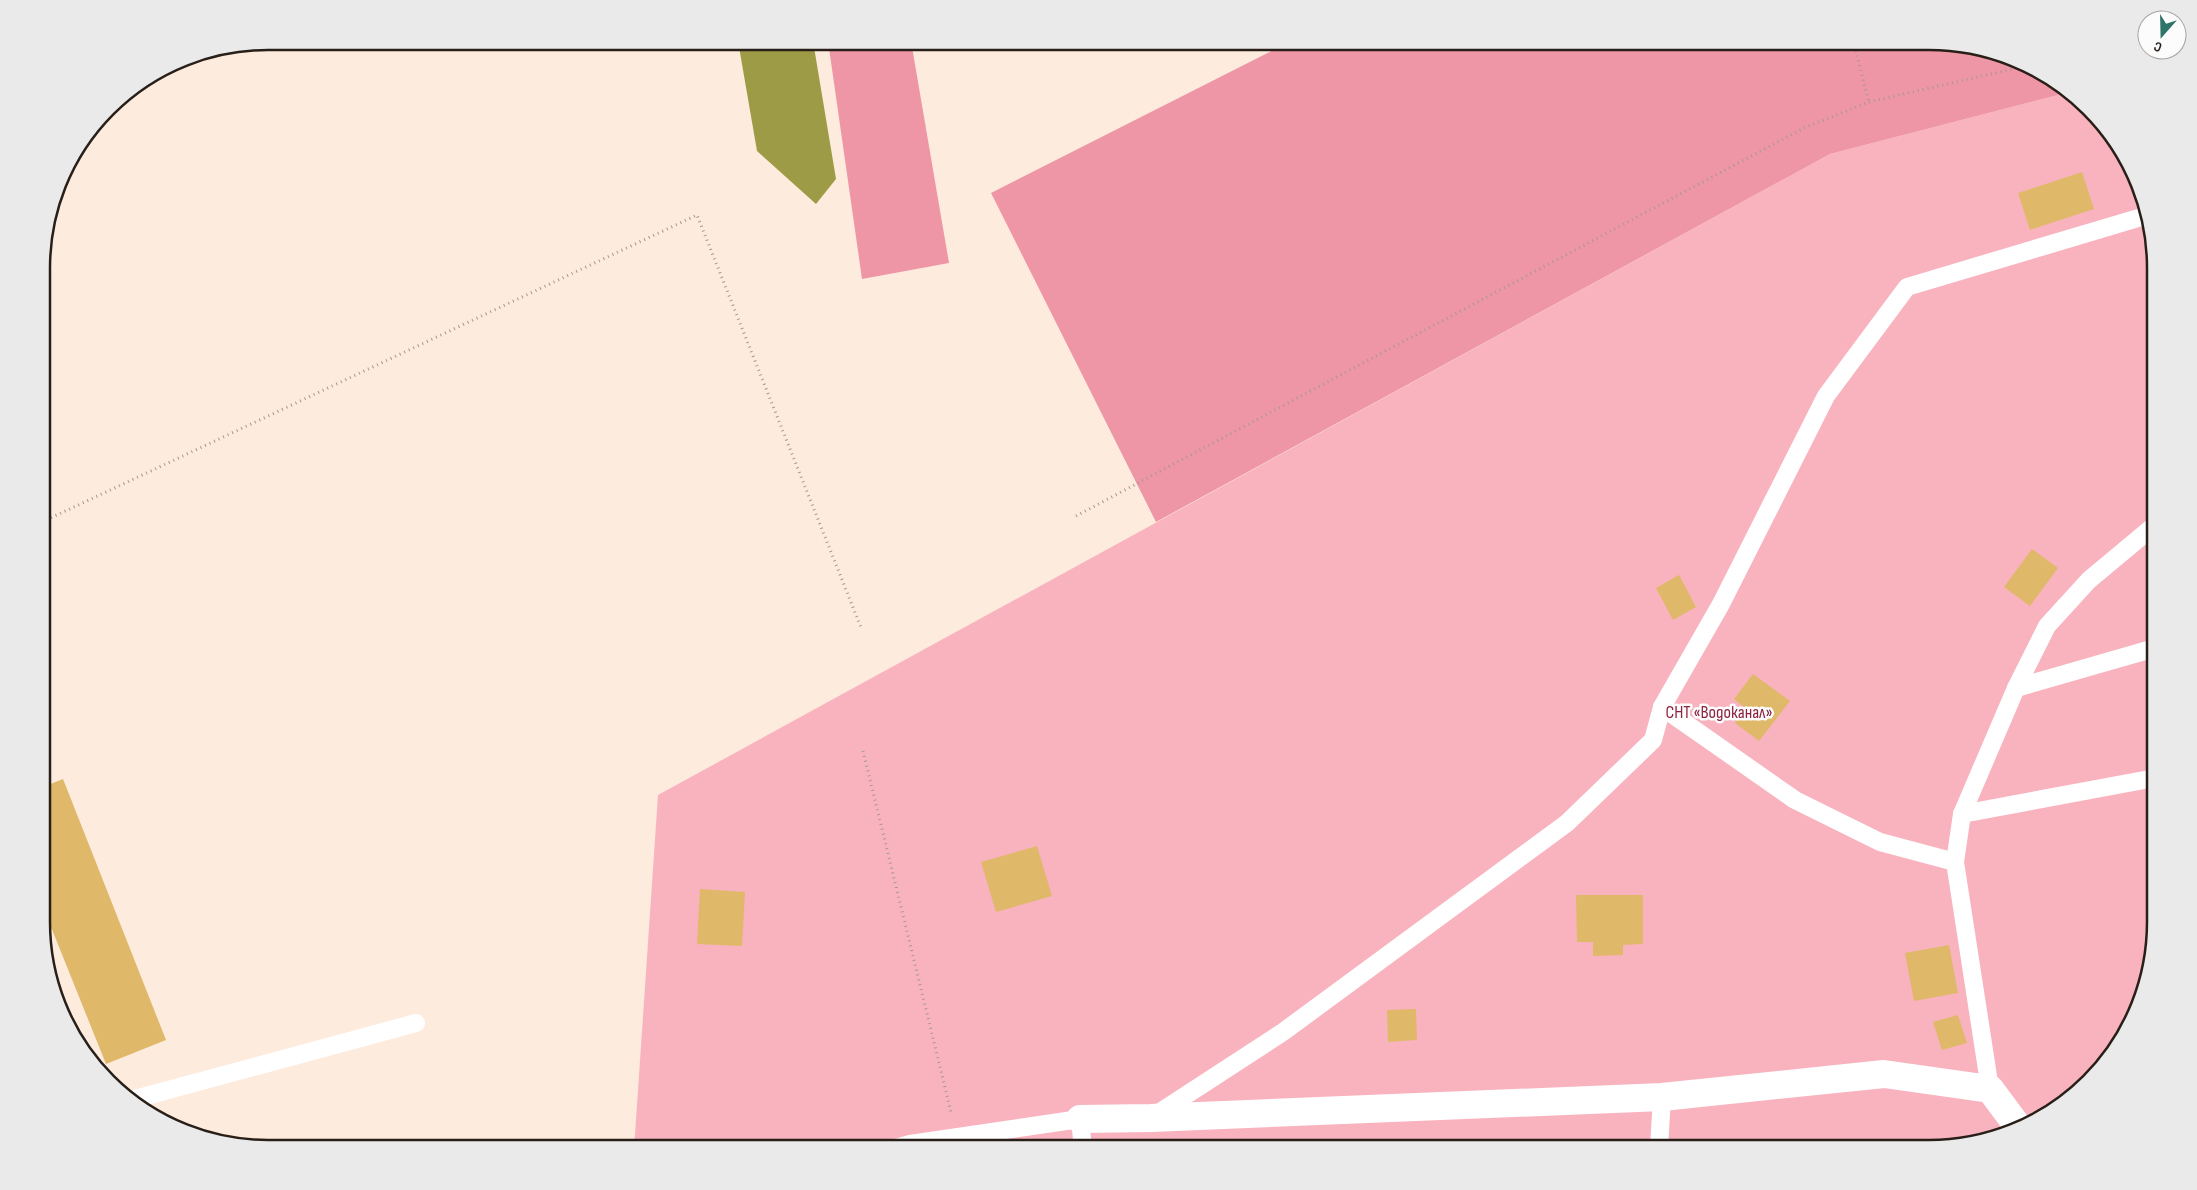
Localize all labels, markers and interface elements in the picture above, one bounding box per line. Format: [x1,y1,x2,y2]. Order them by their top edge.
north arrow [2137,10,2187,60]
text: С [2151,38,2164,56]
park label: СНТ «Водоканал» [1665,702,1773,723]

